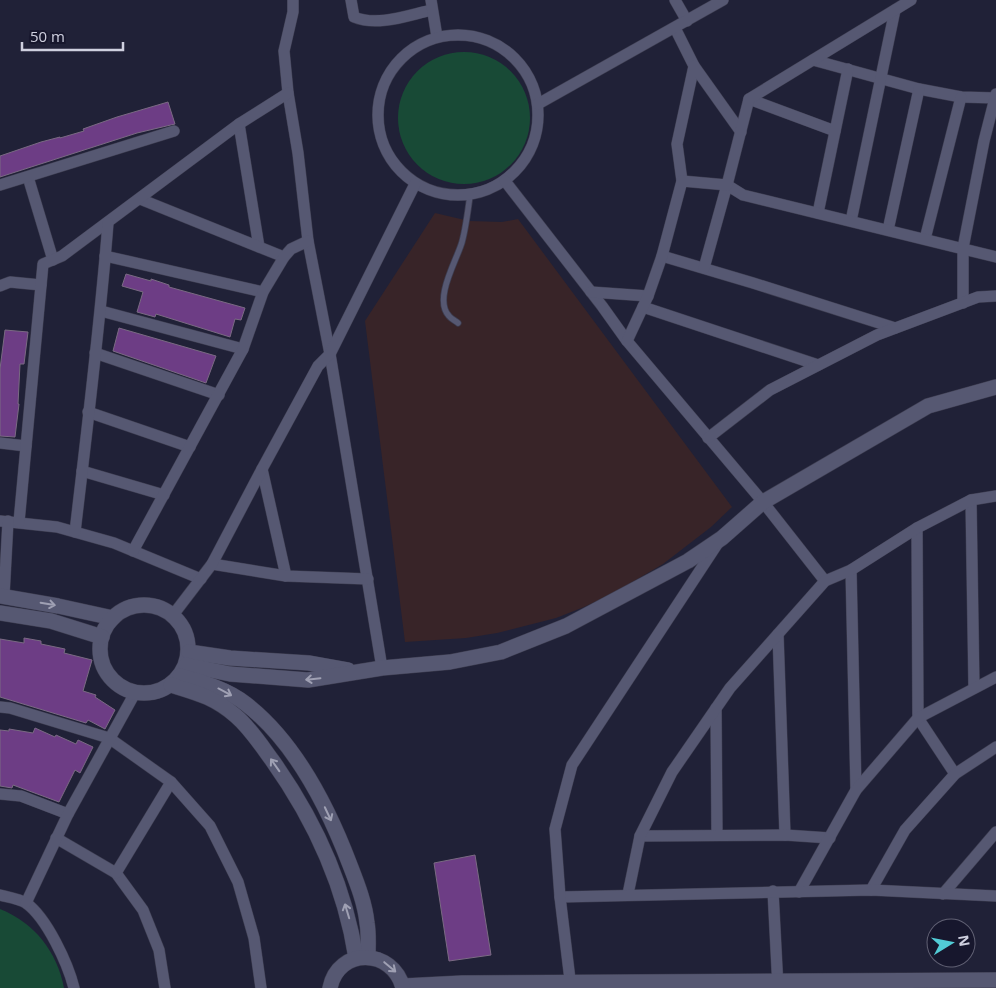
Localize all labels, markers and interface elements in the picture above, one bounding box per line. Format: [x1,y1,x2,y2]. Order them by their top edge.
scale bar [22,20,124,52]
text: 50 m [30,26,65,46]
one-way arrow [40,599,56,609]
one-way arrow [306,674,322,684]
one-way arrow [218,687,233,697]
one-way arrow [270,758,280,772]
one-way arrow [324,806,333,821]
one-way arrow [341,903,351,919]
north arrow [926,918,976,968]
text: N [954,933,975,948]
one-way arrow [384,962,397,973]

